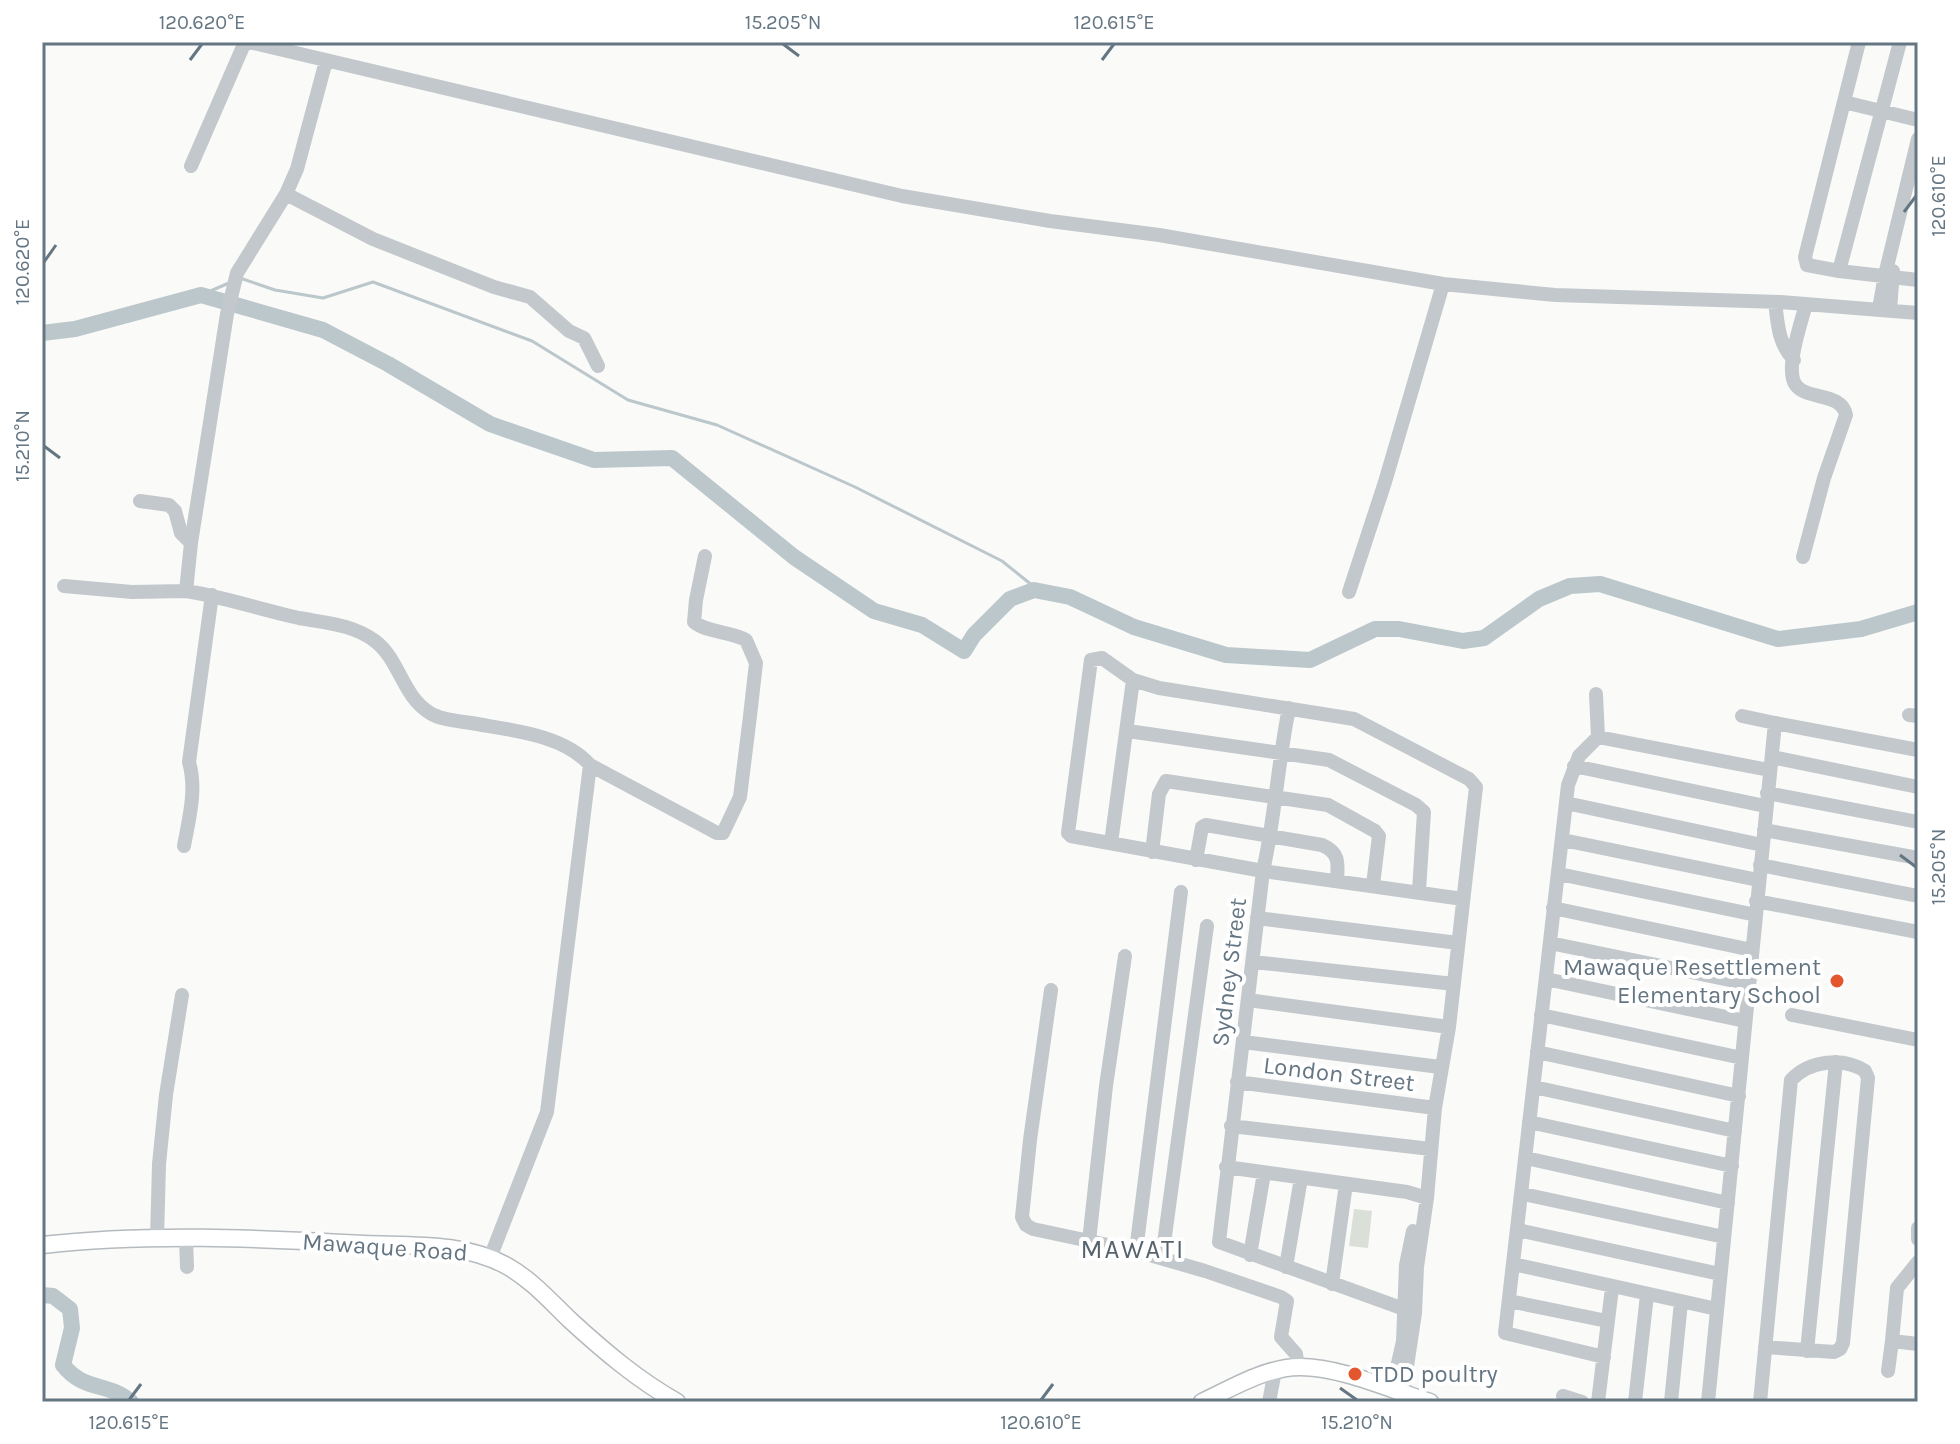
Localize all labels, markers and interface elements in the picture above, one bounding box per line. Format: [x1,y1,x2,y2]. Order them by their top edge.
text: 120.620°E [159,11,245,34]
text: 15.205°N [745,11,821,34]
text: 120.615°E [1073,11,1155,34]
text: 120.610°E [1927,155,1950,237]
text: 120.620°E [11,219,34,305]
text: 15.210°N [11,410,34,482]
text: 15.205°N [1927,829,1950,905]
street label: Sydney Street [1206,896,1252,1048]
place label: Mawaque Resettlement Elementary School [1563,953,1821,1009]
marker: Mawaque Resettlement Elementary School [1828,972,1846,990]
street label: London Street [1262,1051,1416,1097]
street label: Mawaque Road [301,1227,469,1267]
district label: MAWATI [1081,1234,1185,1265]
place label: TDD poultry [1371,1360,1498,1388]
marker: TDD poultry [1346,1365,1364,1383]
text: 120.615°E [88,1411,170,1434]
text: 120.610°E [1000,1411,1082,1434]
text: 15.210°N [1321,1411,1393,1434]

